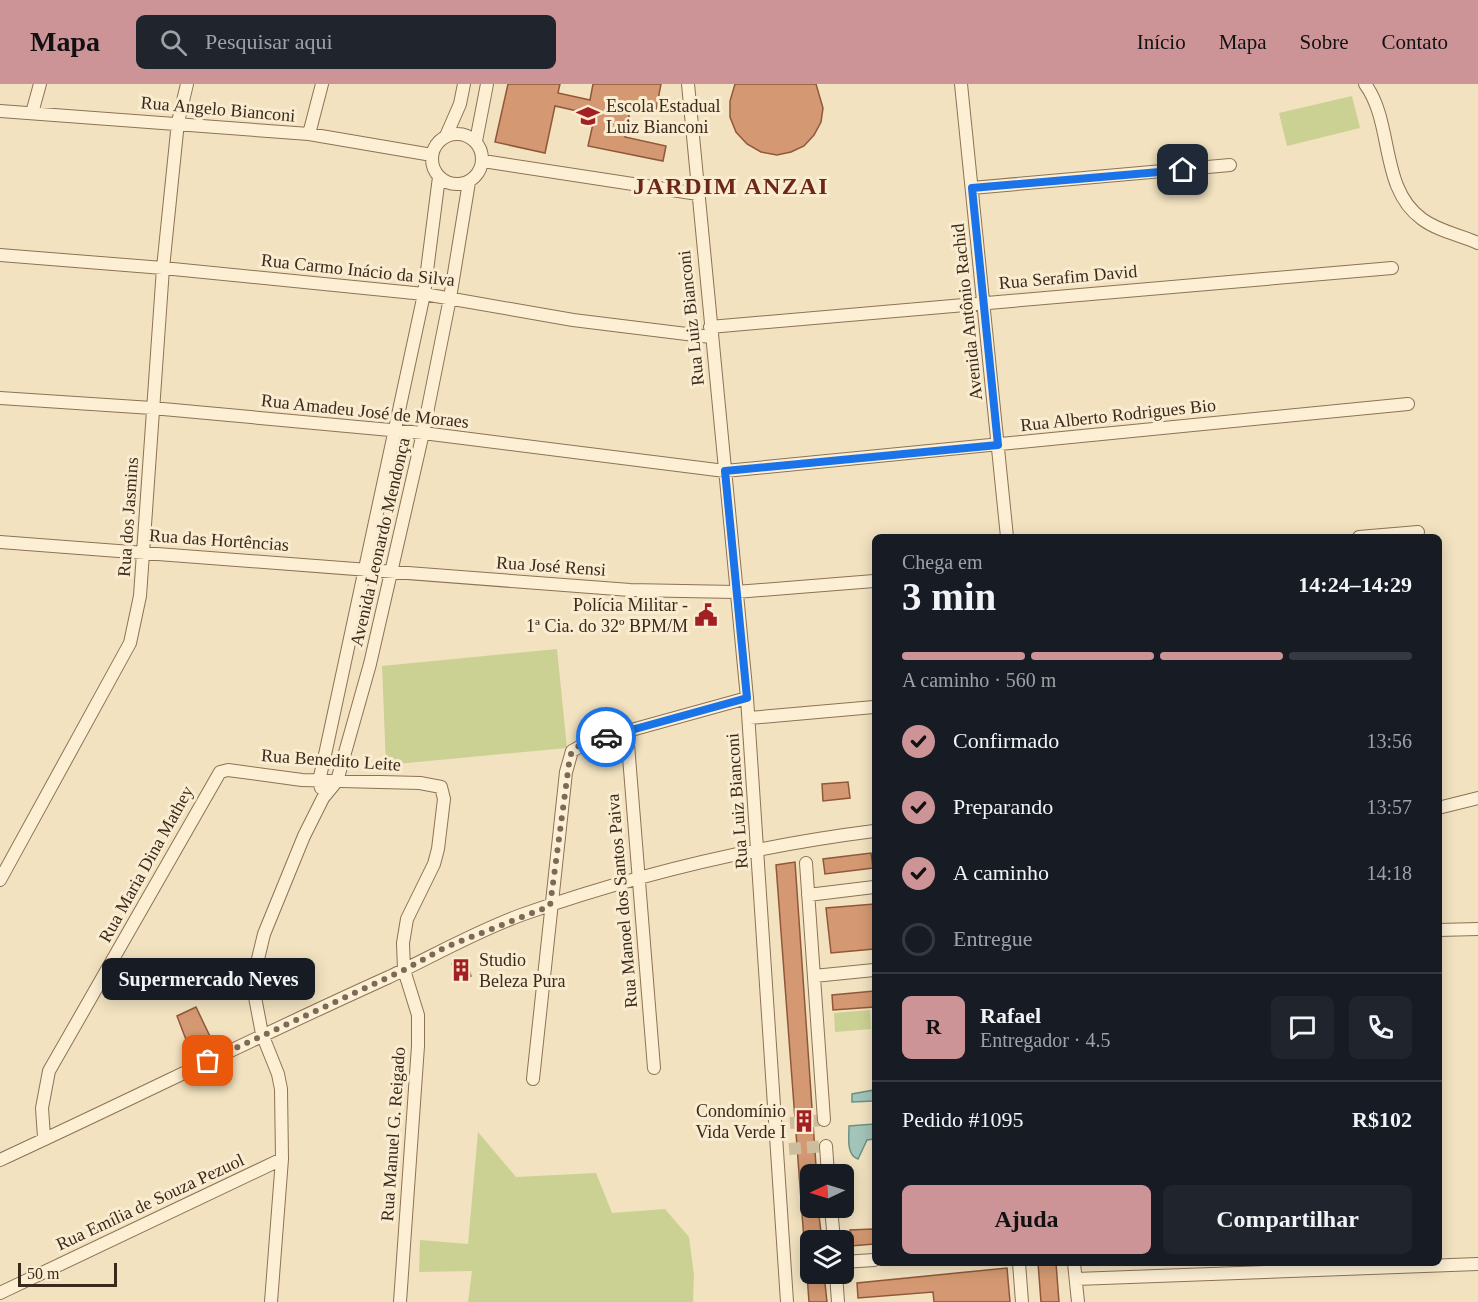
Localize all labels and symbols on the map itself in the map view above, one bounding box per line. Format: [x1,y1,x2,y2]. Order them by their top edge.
street label: Rua Angelo Bianconi [140,92,296,126]
place label: Escola Estadual Luiz Bianconi [606,96,720,137]
school or university icon: Escola Estadual Luiz Bianconi [575,103,601,129]
pin [1157,144,1208,195]
district label: JARDIM ANZAI [633,173,829,199]
street label: Avenida Antônio Rachid [948,223,986,401]
street label: Rua Luiz Bianconi [674,249,708,387]
street label: Rua Carmo Inácio da Silva [260,250,456,290]
street label: Rua Serafim David [998,261,1138,293]
street label: Rua Amadeu José de Moraes [260,390,470,432]
street label: Rua Alberto Rodrigues Bio [1019,395,1217,435]
street label: Avenida Leonardo Mendonça [346,436,414,648]
street label: Rua dos Jasmins [114,456,142,578]
street label: Rua das Hortências [148,525,290,555]
street label: Rua José Rensi [495,552,607,580]
place label: Polícia Militar - 1ª Cia. do 32º BPM/M [526,595,688,636]
public building icon: Polícia Militar - 1ª Cia. do 32º BPM/M [693,602,719,628]
courier [576,707,636,767]
street label: Rua Luiz Bianconi [722,732,752,870]
street label: Rua Benedito Leite [260,745,402,775]
street label: Rua Maria Dina Mathey [95,782,197,946]
street label: Rua Manoel dos Santos Paiva [603,793,641,1009]
place label: Studio Beleza Pura [479,950,565,991]
building icon: Studio Beleza Pura [448,957,474,983]
callout: Supermercado Neves [101,959,314,1001]
pin [182,1035,233,1086]
street label: Rua Manuel G. Reigado [377,1046,409,1222]
place label: Condomínio Vida Verde I [695,1101,786,1142]
building icon: Condomínio Vida Verde I [791,1108,817,1134]
street label: Rua Emília de Souza Pezuol [53,1150,247,1254]
north arrow [800,1164,854,1218]
scale bar [18,1260,117,1288]

